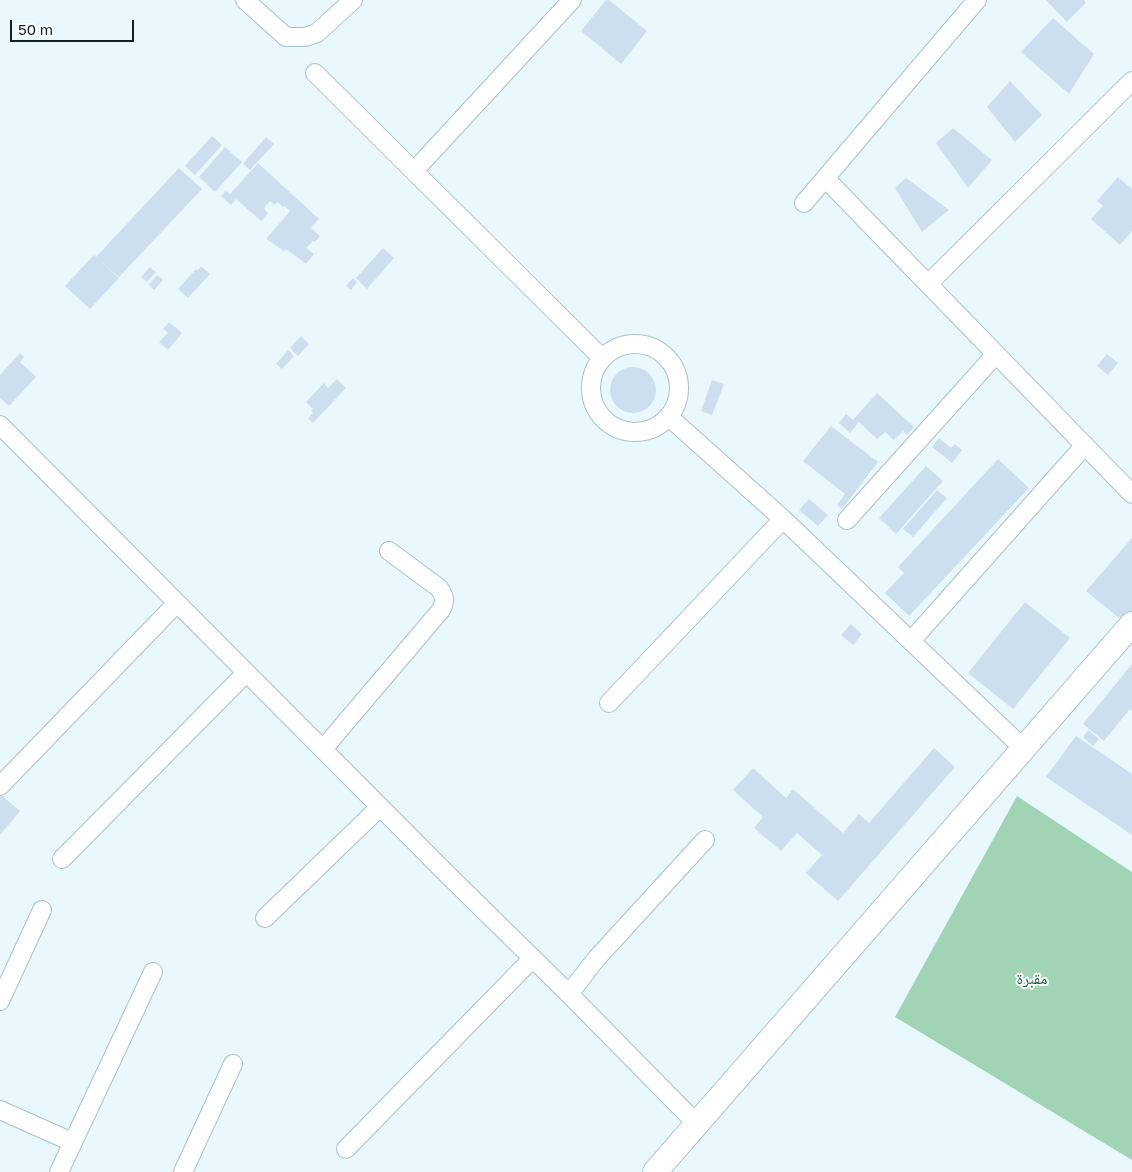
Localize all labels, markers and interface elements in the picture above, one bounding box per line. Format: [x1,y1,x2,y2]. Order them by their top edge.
scale bar [12,10,136,42]
text: 50 m [18,20,53,38]
park label: مقبرة [1016,969,1048,989]

